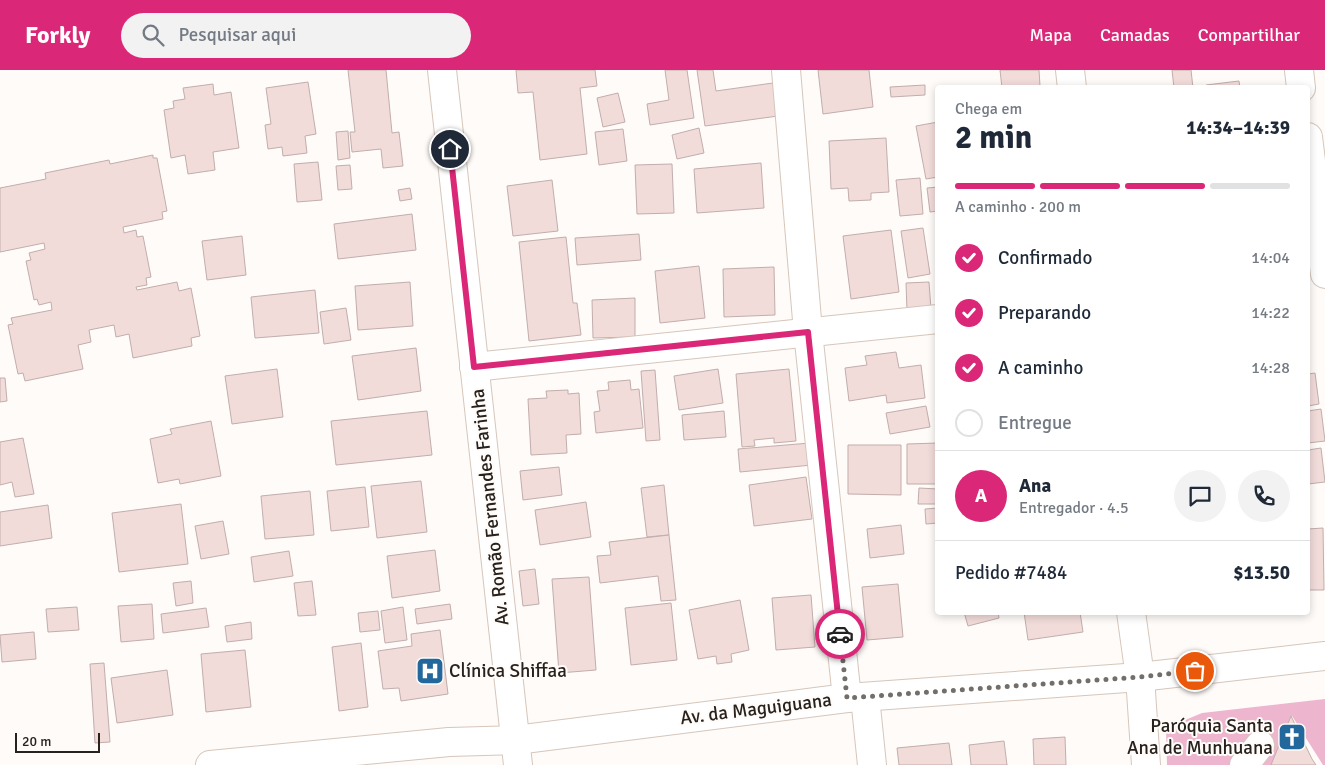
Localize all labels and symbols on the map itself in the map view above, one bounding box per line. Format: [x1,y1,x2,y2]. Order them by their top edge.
pin [429,128,471,170]
street label: Av. Romão Fernandes Farinha [466,387,514,627]
courier [815,609,865,659]
pin [1174,650,1216,692]
hospital icon: Clínica Shiffaa [415,656,445,686]
place label: Clínica Shiffaa [449,659,567,683]
street label: Av. da Maguiguana [679,688,833,730]
place label: Paróquia Santa Ana de Munhuana [1127,714,1273,760]
church icon: Paróquia Santa Ana de Munhuana [1277,722,1307,752]
scale bar [15,730,100,753]

